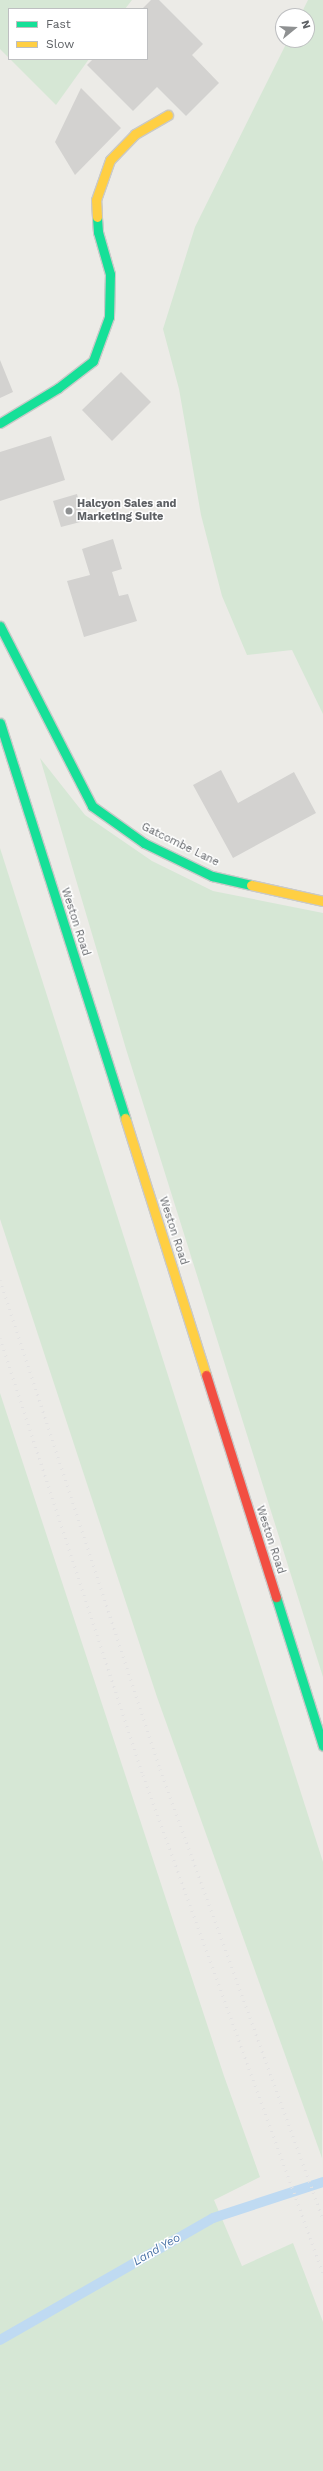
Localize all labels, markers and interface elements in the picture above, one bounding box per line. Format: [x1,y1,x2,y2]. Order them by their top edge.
legend [8,8,148,60]
north arrow [275,8,315,48]
text: Fast [46,17,71,31]
text: N [298,19,313,30]
text: Slow [46,37,74,51]
place label: Halcyon Sales and Marketing Suite [77,498,176,524]
marker: Halcyon Sales and Marketing Suite [64,506,74,516]
street label: Gatcombe Lane [139,820,221,870]
street label: Weston Road [58,886,92,958]
street label: Weston Road [156,1195,190,1267]
street label: Weston Road [253,1504,287,1576]
water label: Land Yeo [131,2231,183,2269]

